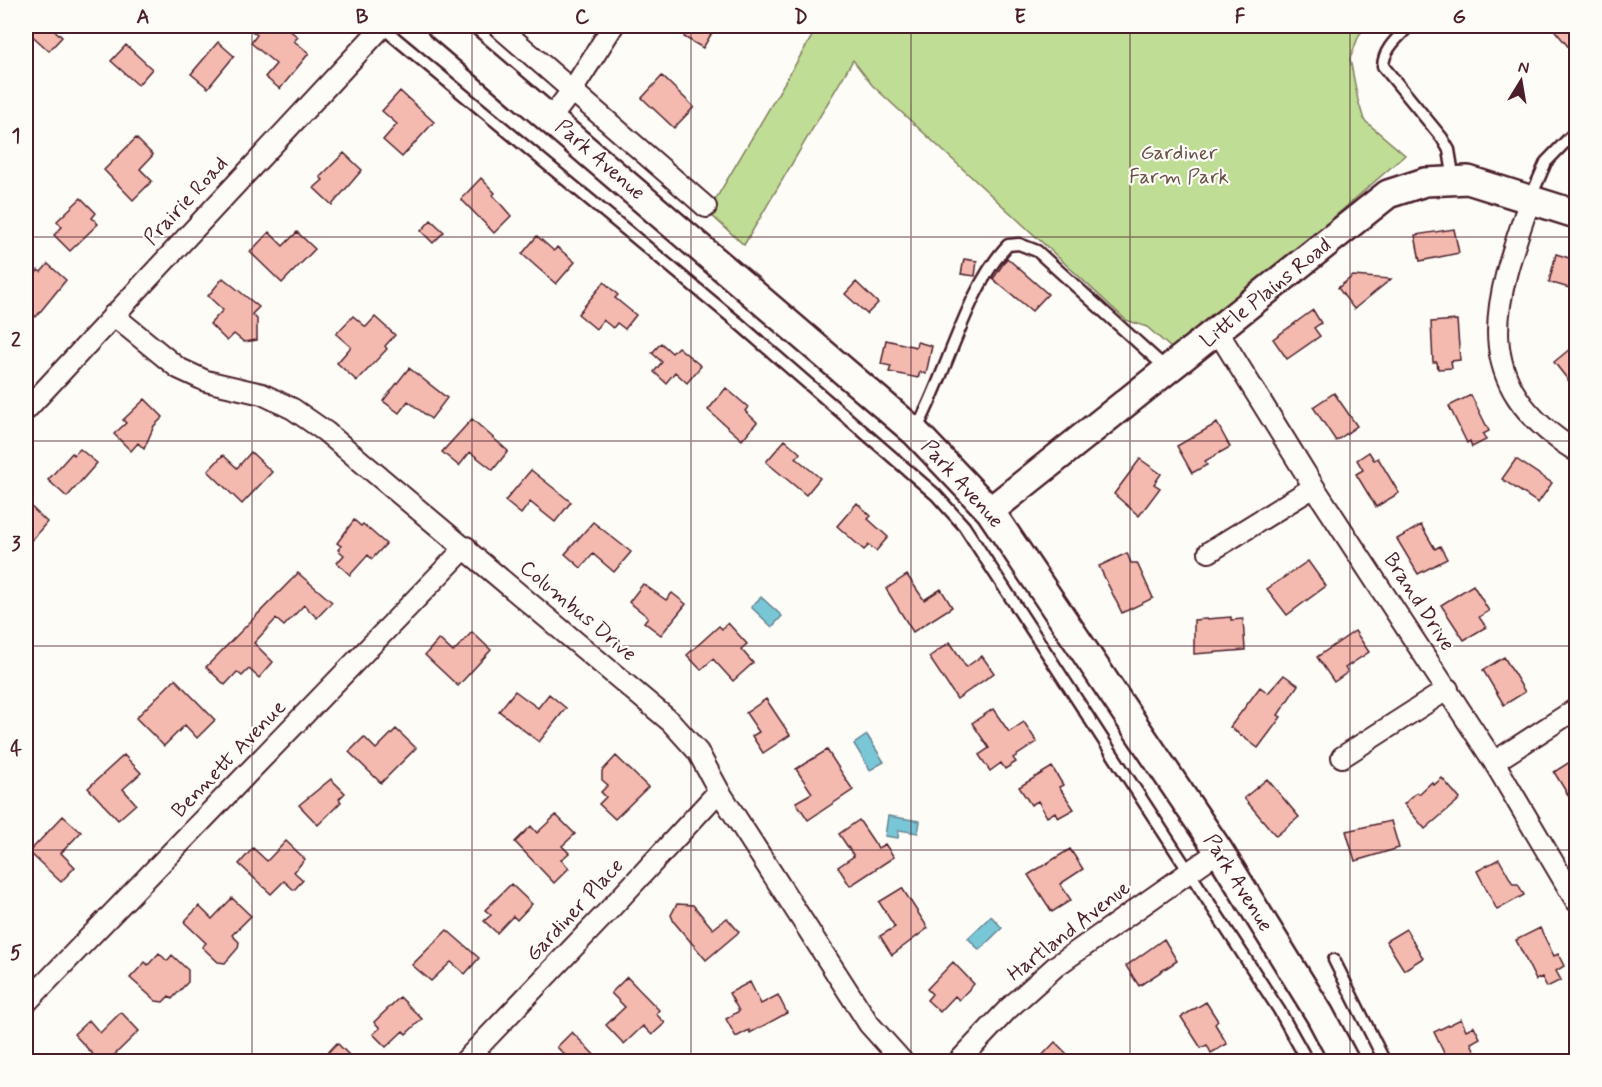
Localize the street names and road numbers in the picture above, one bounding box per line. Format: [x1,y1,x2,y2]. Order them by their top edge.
street label: Park Avenue [549,113,651,207]
street label: Prairie Road [138,150,234,252]
street label: Little Plains Road [1195,232,1337,354]
street label: Park Avenue [915,434,1009,534]
street label: Brand Drive [1377,547,1461,657]
street label: Columbus Drive [514,554,642,668]
street label: Bennett Avenue [166,694,292,824]
street label: Park Avenue [1197,829,1279,937]
street label: Gardiner Place [520,852,630,968]
street label: Hartland Avenue [1002,874,1136,988]

